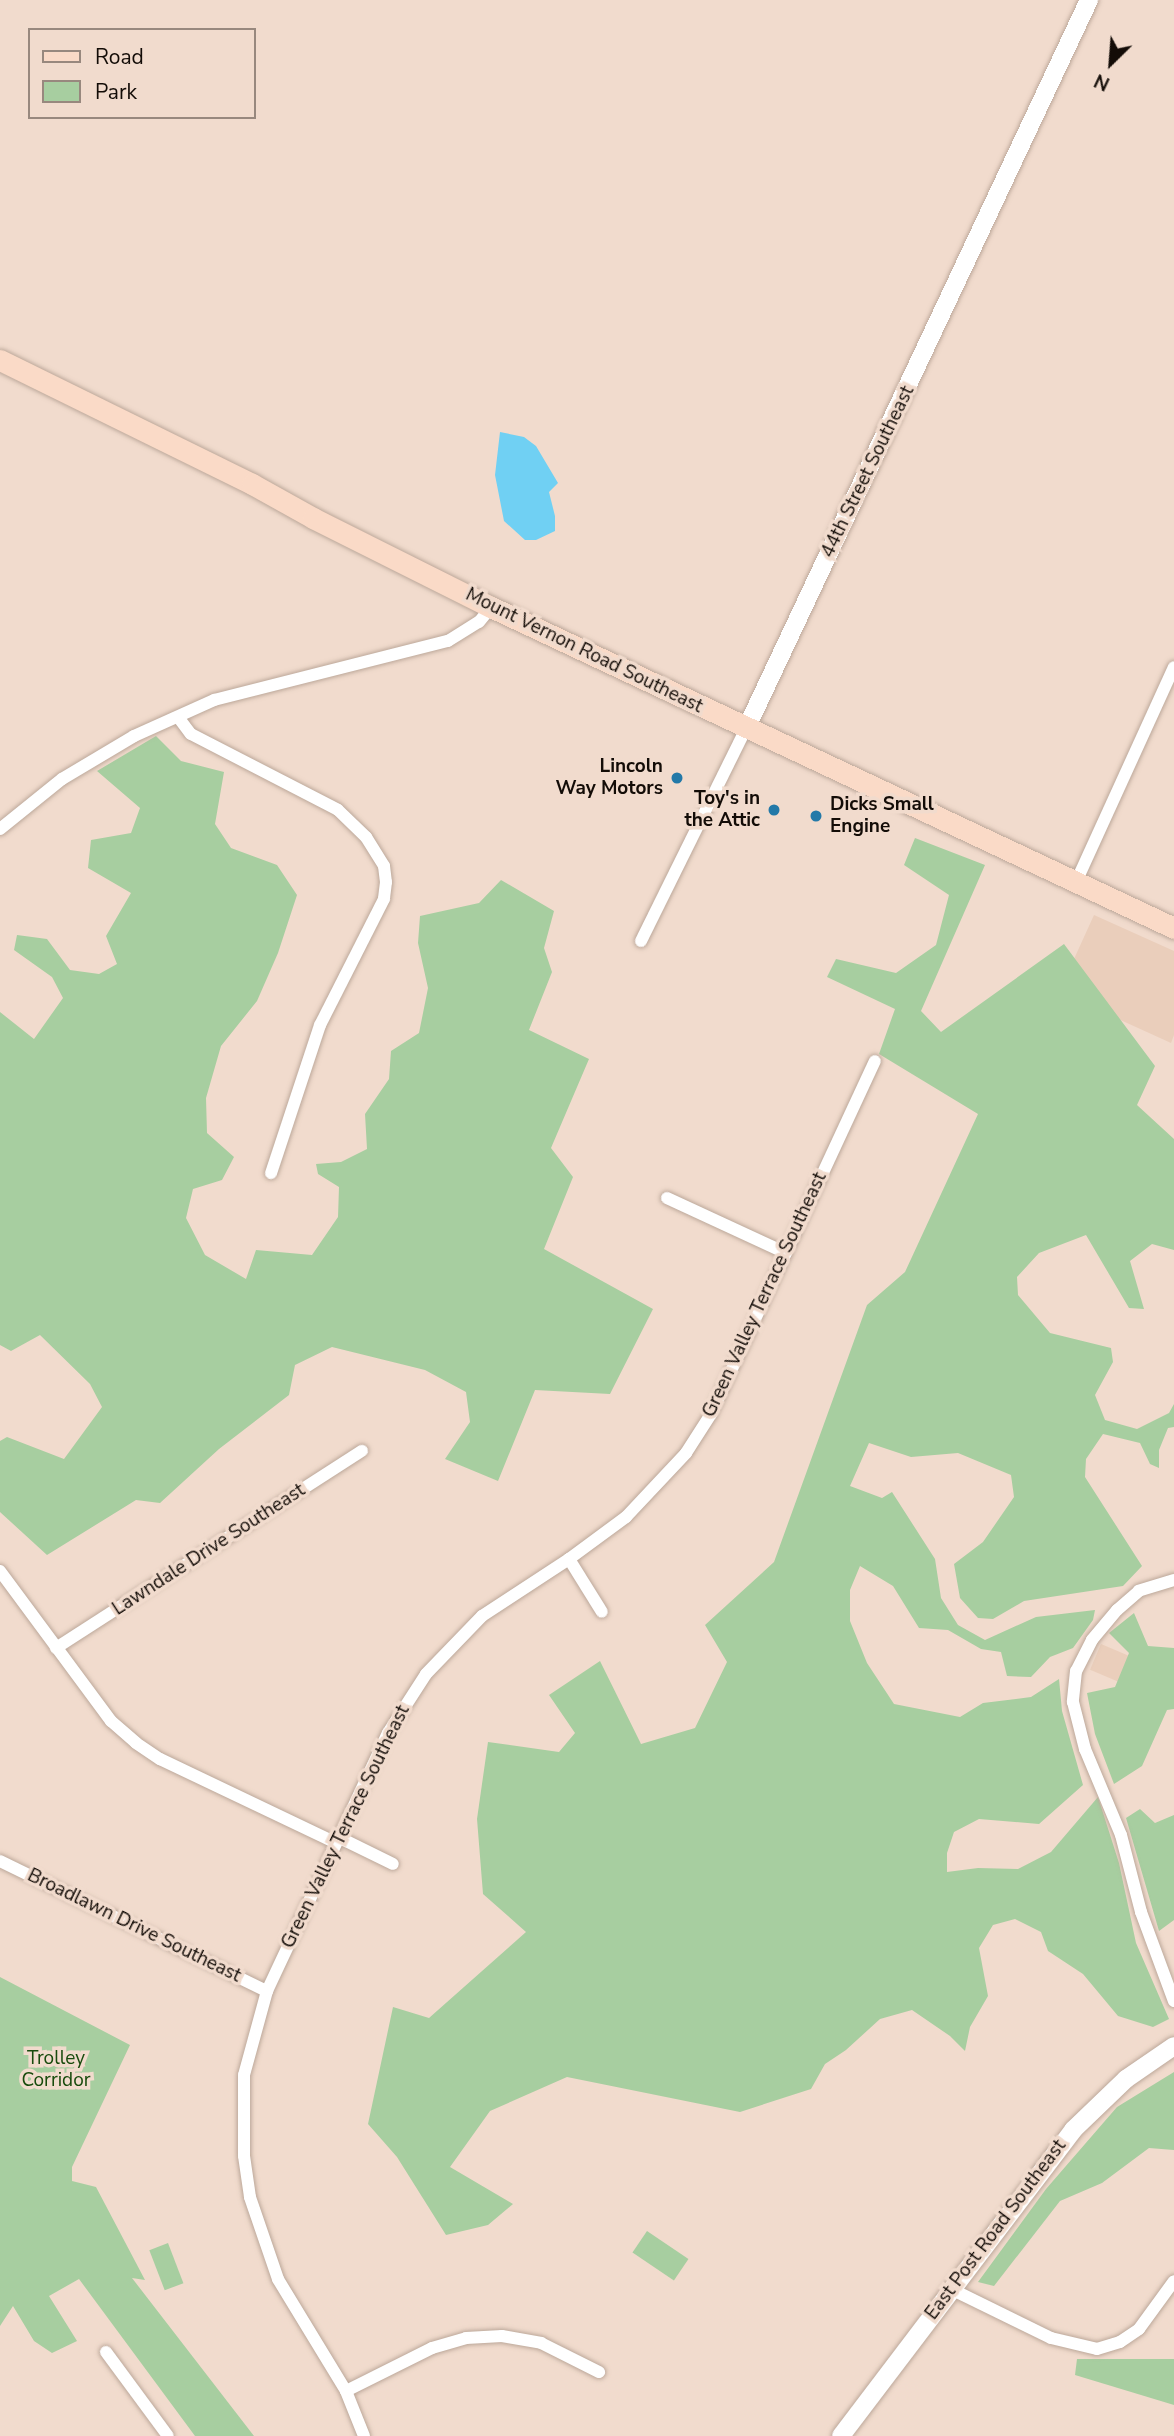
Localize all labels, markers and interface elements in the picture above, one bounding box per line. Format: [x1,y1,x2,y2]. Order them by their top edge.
legend [28,28,256,119]
north arrow [1076,28,1146,98]
text: Road [95,43,144,71]
text: N [1090,67,1114,97]
text: Park [95,78,137,106]
street label: 44th Street Southeast [817,382,919,562]
street label: Mount Vernon Road Southeast [462,584,706,718]
place label: Lincoln Way Motors [555,756,663,800]
marker: Lincoln Way Motors [669,770,685,786]
place label: Toy's in the Attic [684,788,760,832]
place label: Dicks Small Engine [830,794,934,838]
marker: Toy's in the Attic [766,802,782,818]
marker: Dicks Small Engine [808,808,824,824]
street label: Green Valley Terrace Southeast [698,1169,832,1421]
street label: Lawndale Drive Southeast [108,1479,310,1621]
street label: Green Valley Terrace Southeast [277,1702,415,1952]
street label: Broadlawn Drive Southeast [24,1864,244,1988]
park label: Trolley Corridor [21,2048,91,2092]
street label: East Post Road Southeast [921,2135,1071,2325]

